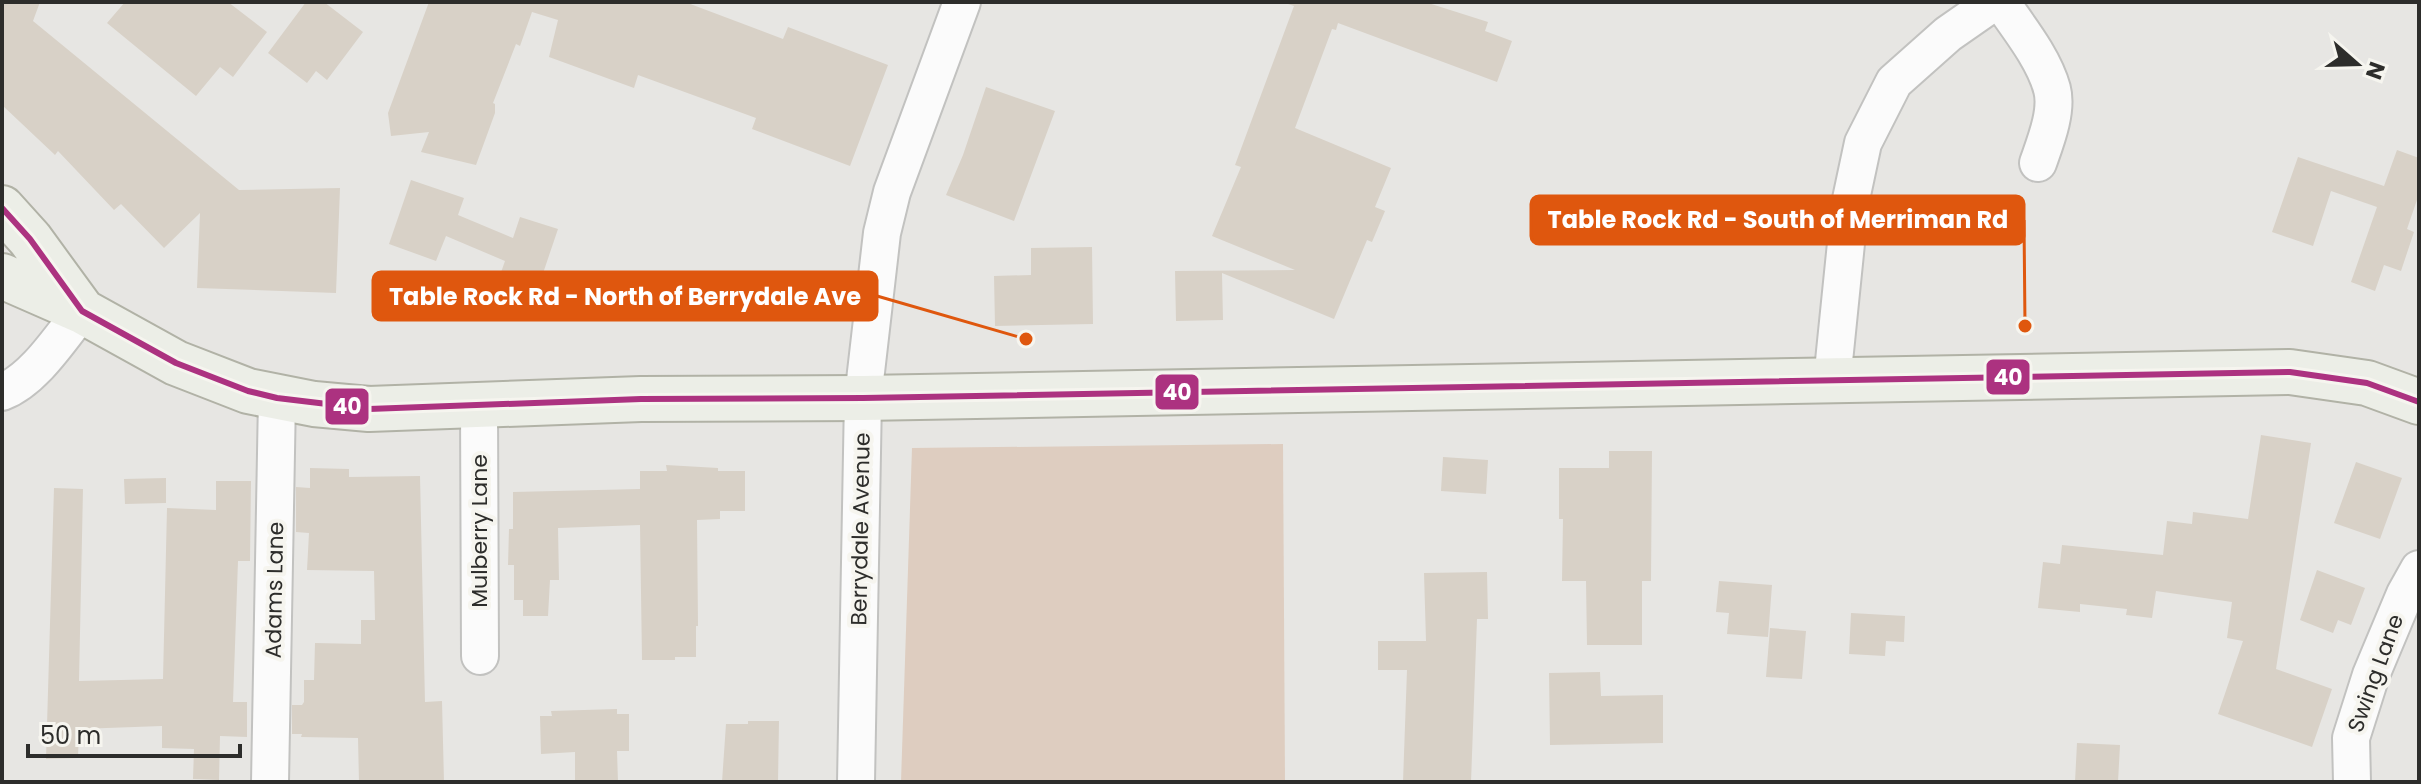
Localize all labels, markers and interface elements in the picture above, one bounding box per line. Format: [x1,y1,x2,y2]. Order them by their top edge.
north arrow [2317,24,2397,104]
text: N [2358,58,2393,84]
callout: Table Rock Rd - South of Merriman Rd [1531,196,2024,244]
text: Table Rock Rd - South of Merriman Rd [1548,203,2008,236]
callout: Table Rock Rd - North of Berrydale Ave [373,272,877,320]
text: Table Rock Rd - North of Berrydale Ave [389,280,861,313]
line badge: 40 [1985,358,2031,396]
text: 40 [1993,362,2023,393]
line badge: 40 [1154,373,1200,411]
text: 40 [1162,377,1192,408]
line badge: 40 [324,387,370,426]
text: 40 [332,391,362,422]
street label: Berrydale Avenue [843,432,878,626]
street label: Mulberry Lane [464,454,495,608]
street label: Adams Lane [258,521,291,659]
street label: Swing Lane [2340,610,2411,736]
scale bar [28,708,240,758]
text: 50 m [40,719,101,752]

